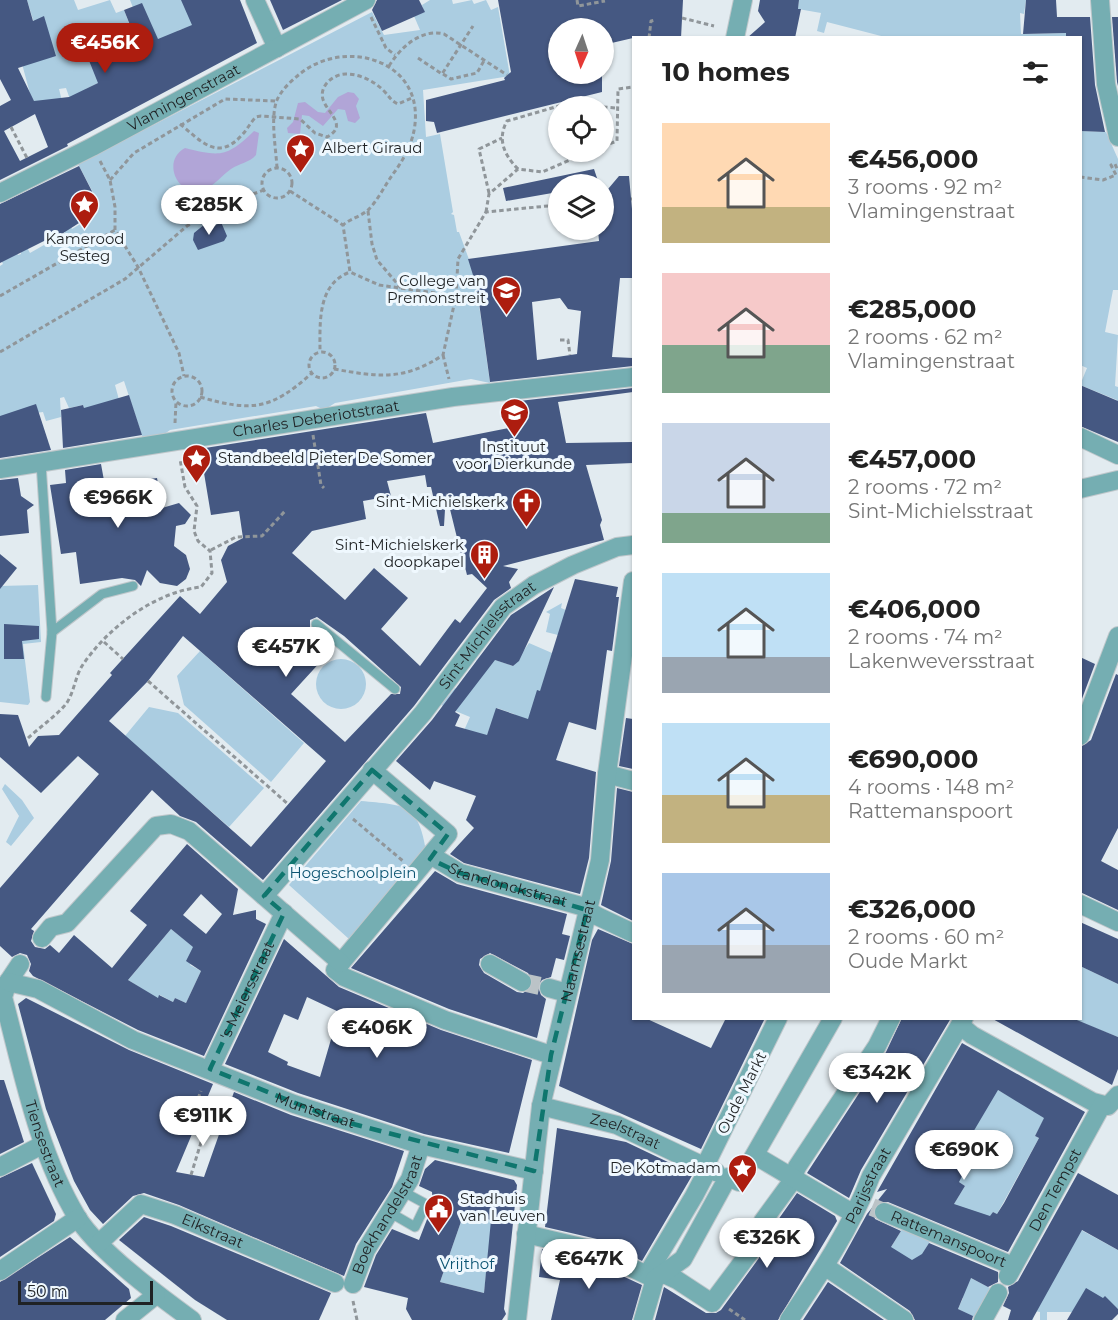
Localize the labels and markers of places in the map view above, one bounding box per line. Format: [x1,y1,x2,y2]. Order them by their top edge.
pin: €456K [63,23,147,74]
place icon: Albert Giraud [285,132,317,174]
place label: Albert Giraud [322,138,422,157]
pin: €285K [167,185,251,236]
place icon: Kamerood Sesteg [69,188,101,230]
place label: Kamerood Sesteg [45,229,125,265]
place label: College van Premonstreit [387,271,486,307]
school or university icon: College van Premonstreit [491,274,523,316]
school or university icon: Instituut voor Dierkunde [498,396,530,438]
place label: Instituut voor Dierkunde [456,437,572,473]
place icon: Standbeeld Pieter De Somer [181,442,213,484]
place label: Standbeeld Pieter De Somer [218,448,432,467]
pin: €966K [76,478,160,529]
church icon: Sint-Michielskerk [510,486,542,528]
place label: Sint-Michielskerk [376,492,505,511]
place label: Sint-Michielskerk doopkapel [335,535,464,571]
building icon: Sint-Michielskerk doopkapel [469,538,501,580]
pin: €457K [244,627,328,678]
pin: €406K [335,1008,419,1059]
pin: €342K [835,1053,919,1104]
pin: €911K [161,1096,245,1147]
pin: €690K [922,1130,1006,1181]
place icon: De Kotmadam [726,1152,758,1194]
place label: De Kotmadam [610,1158,721,1177]
place label: Stadhuis van Leuven [460,1189,546,1225]
public building icon: Stadhuis van Leuven [423,1192,455,1234]
pin: €326K [725,1218,809,1269]
pin: €647K [547,1239,631,1290]

